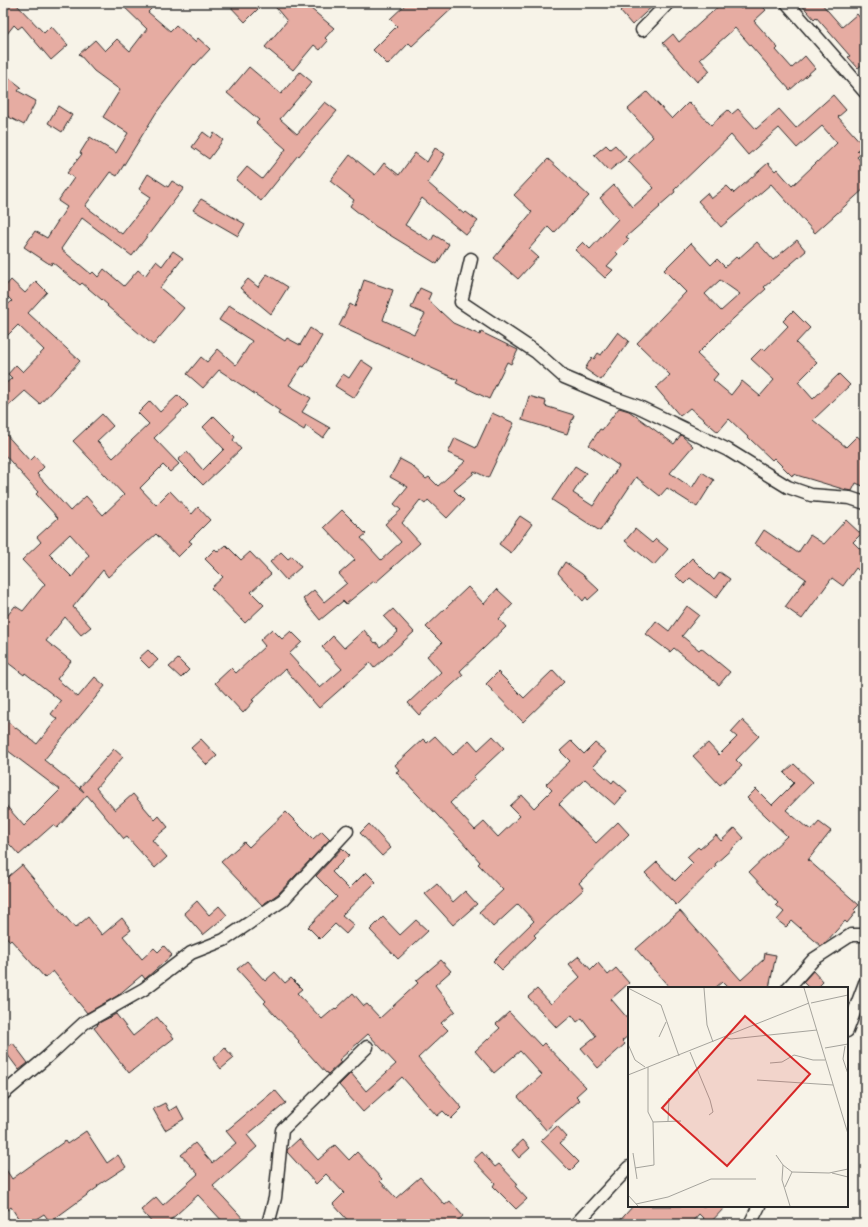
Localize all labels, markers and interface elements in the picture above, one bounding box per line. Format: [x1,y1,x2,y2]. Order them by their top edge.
inset map [628,987,848,1207]

